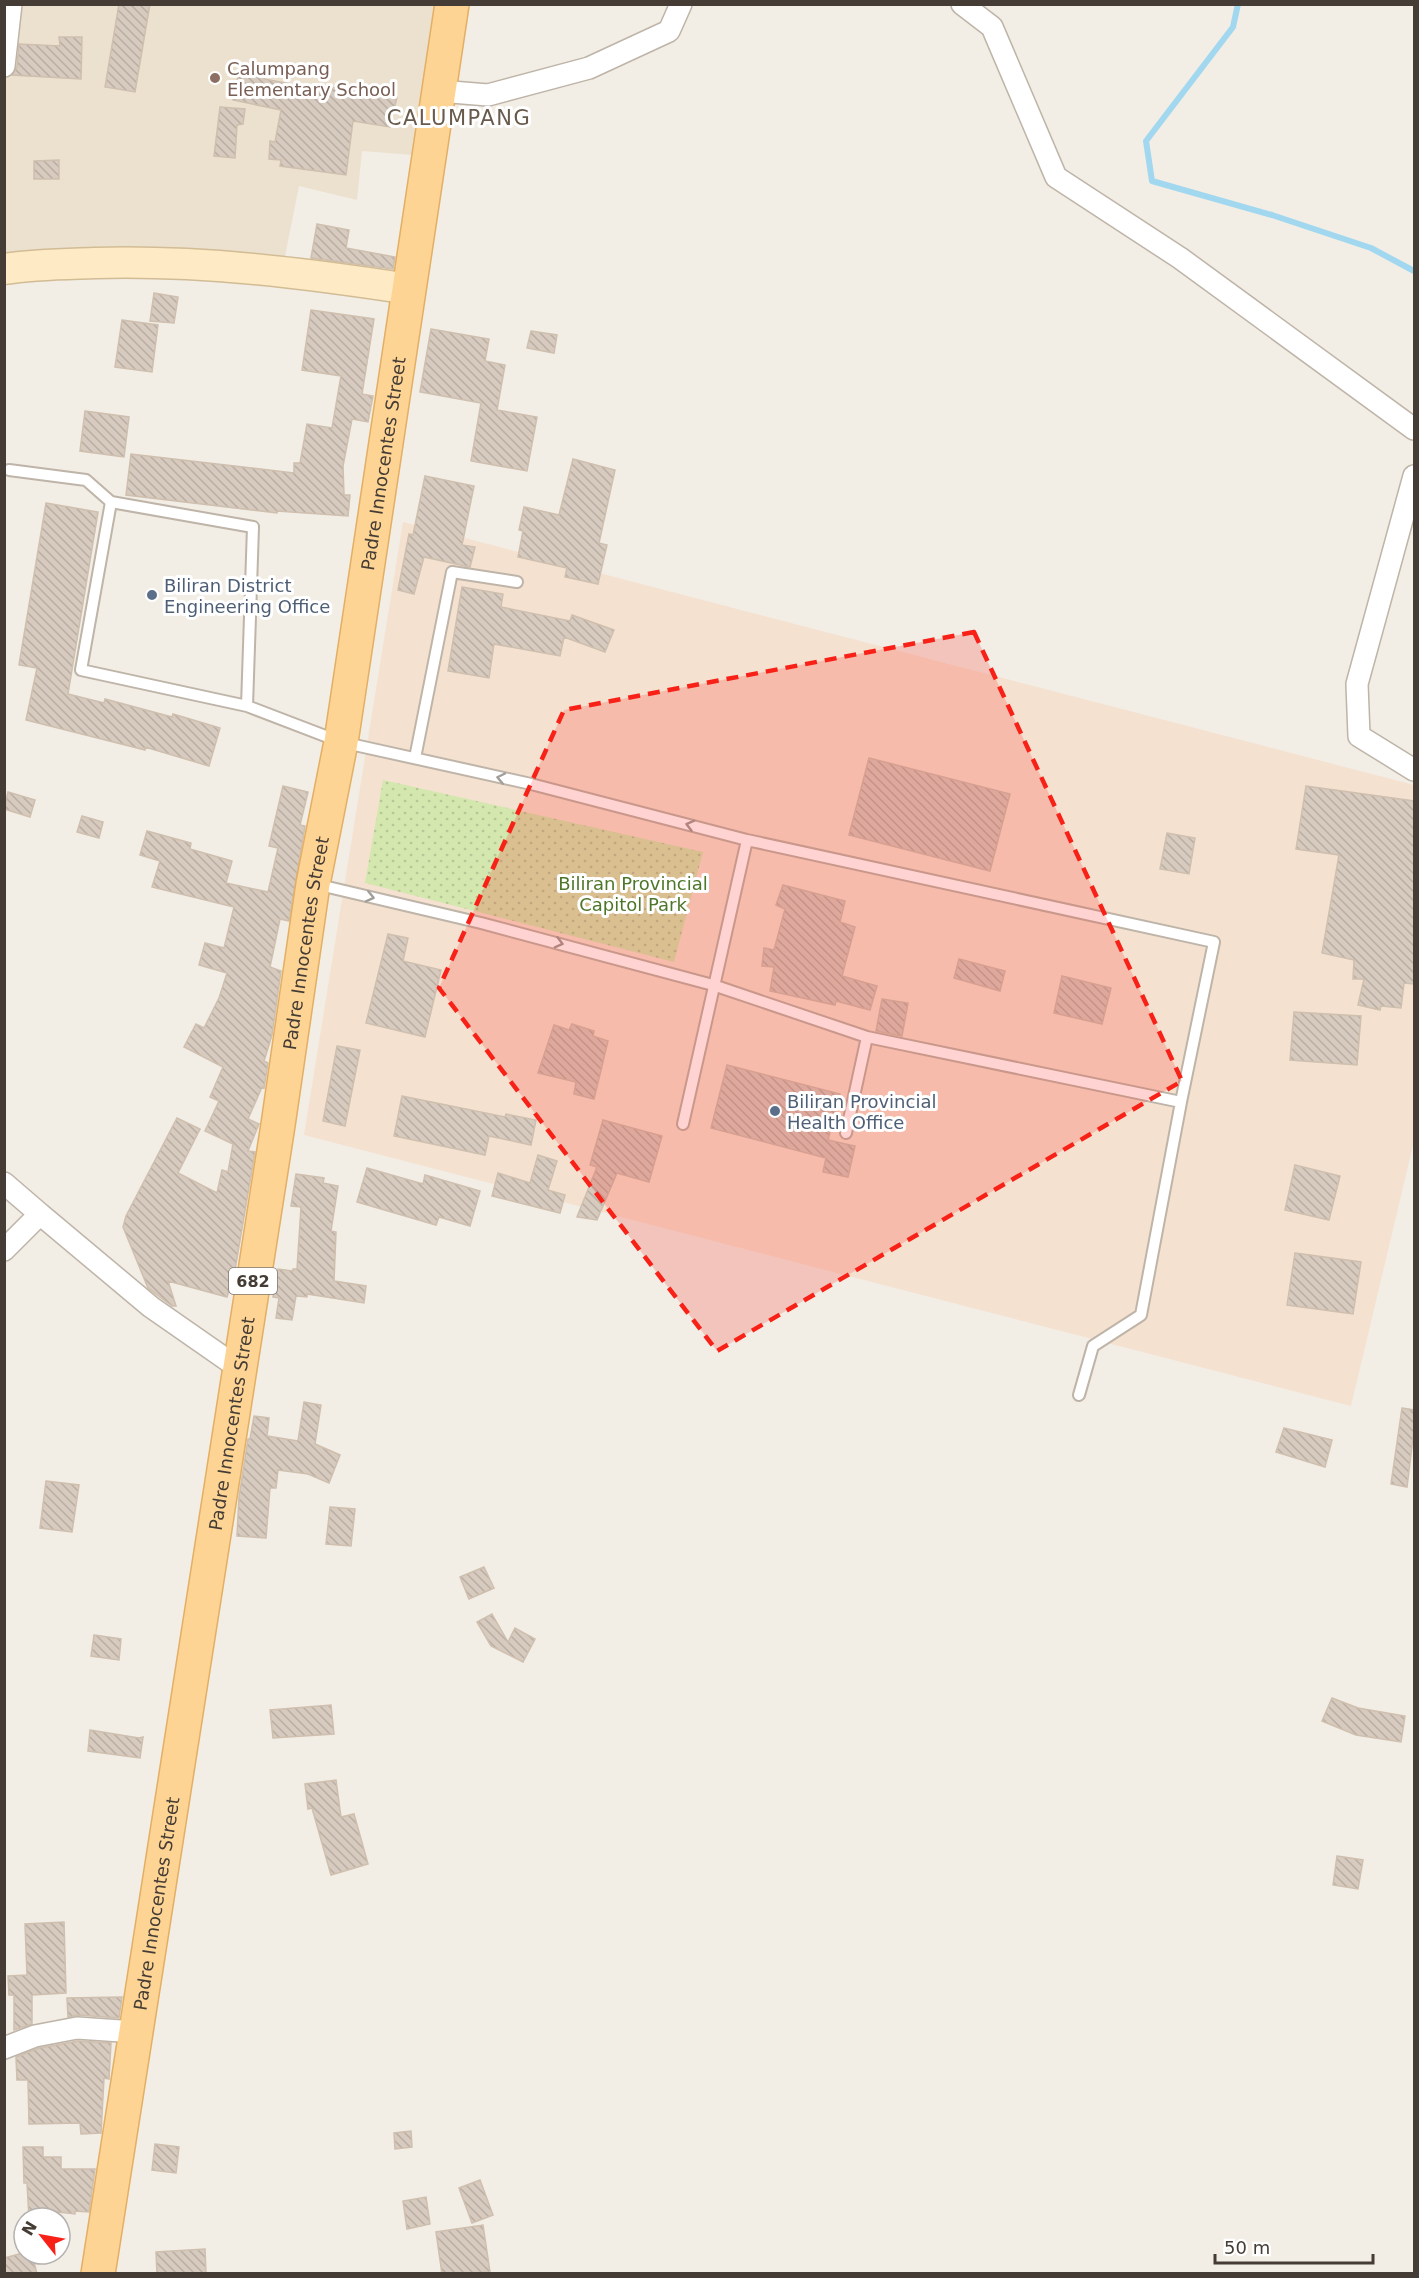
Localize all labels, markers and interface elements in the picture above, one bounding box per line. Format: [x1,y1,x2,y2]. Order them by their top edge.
place label: Calumpang Elementary School [227,58,396,100]
marker: Calumpang Elementary School [208,71,222,85]
district label: CALUMPANG [387,106,531,130]
street label: Padre Innocentes Street [356,355,409,572]
place label: Biliran District Engineering Office [164,575,330,617]
marker: Biliran District Engineering Office [145,588,159,602]
one-way arrow [497,772,507,785]
one-way arrow [685,820,695,833]
street label: Padre Innocentes Street [279,834,333,1051]
park label: Biliran Provincial Capitol Park [558,873,708,915]
one-way arrow [365,889,375,902]
one-way arrow [554,936,564,949]
place label: Biliran Provincial Health Office [787,1091,936,1133]
marker: Biliran Provincial Health Office [768,1104,782,1118]
road number: 682 [229,1268,277,1294]
street label: Padre Innocentes Street [204,1315,258,1532]
street label: Padre Innocentes Street [129,1795,183,2012]
north arrow [12,2206,72,2266]
text: N [18,2218,41,2239]
scale bar [1215,2227,1372,2265]
text: 50 m [1224,2237,1270,2258]

